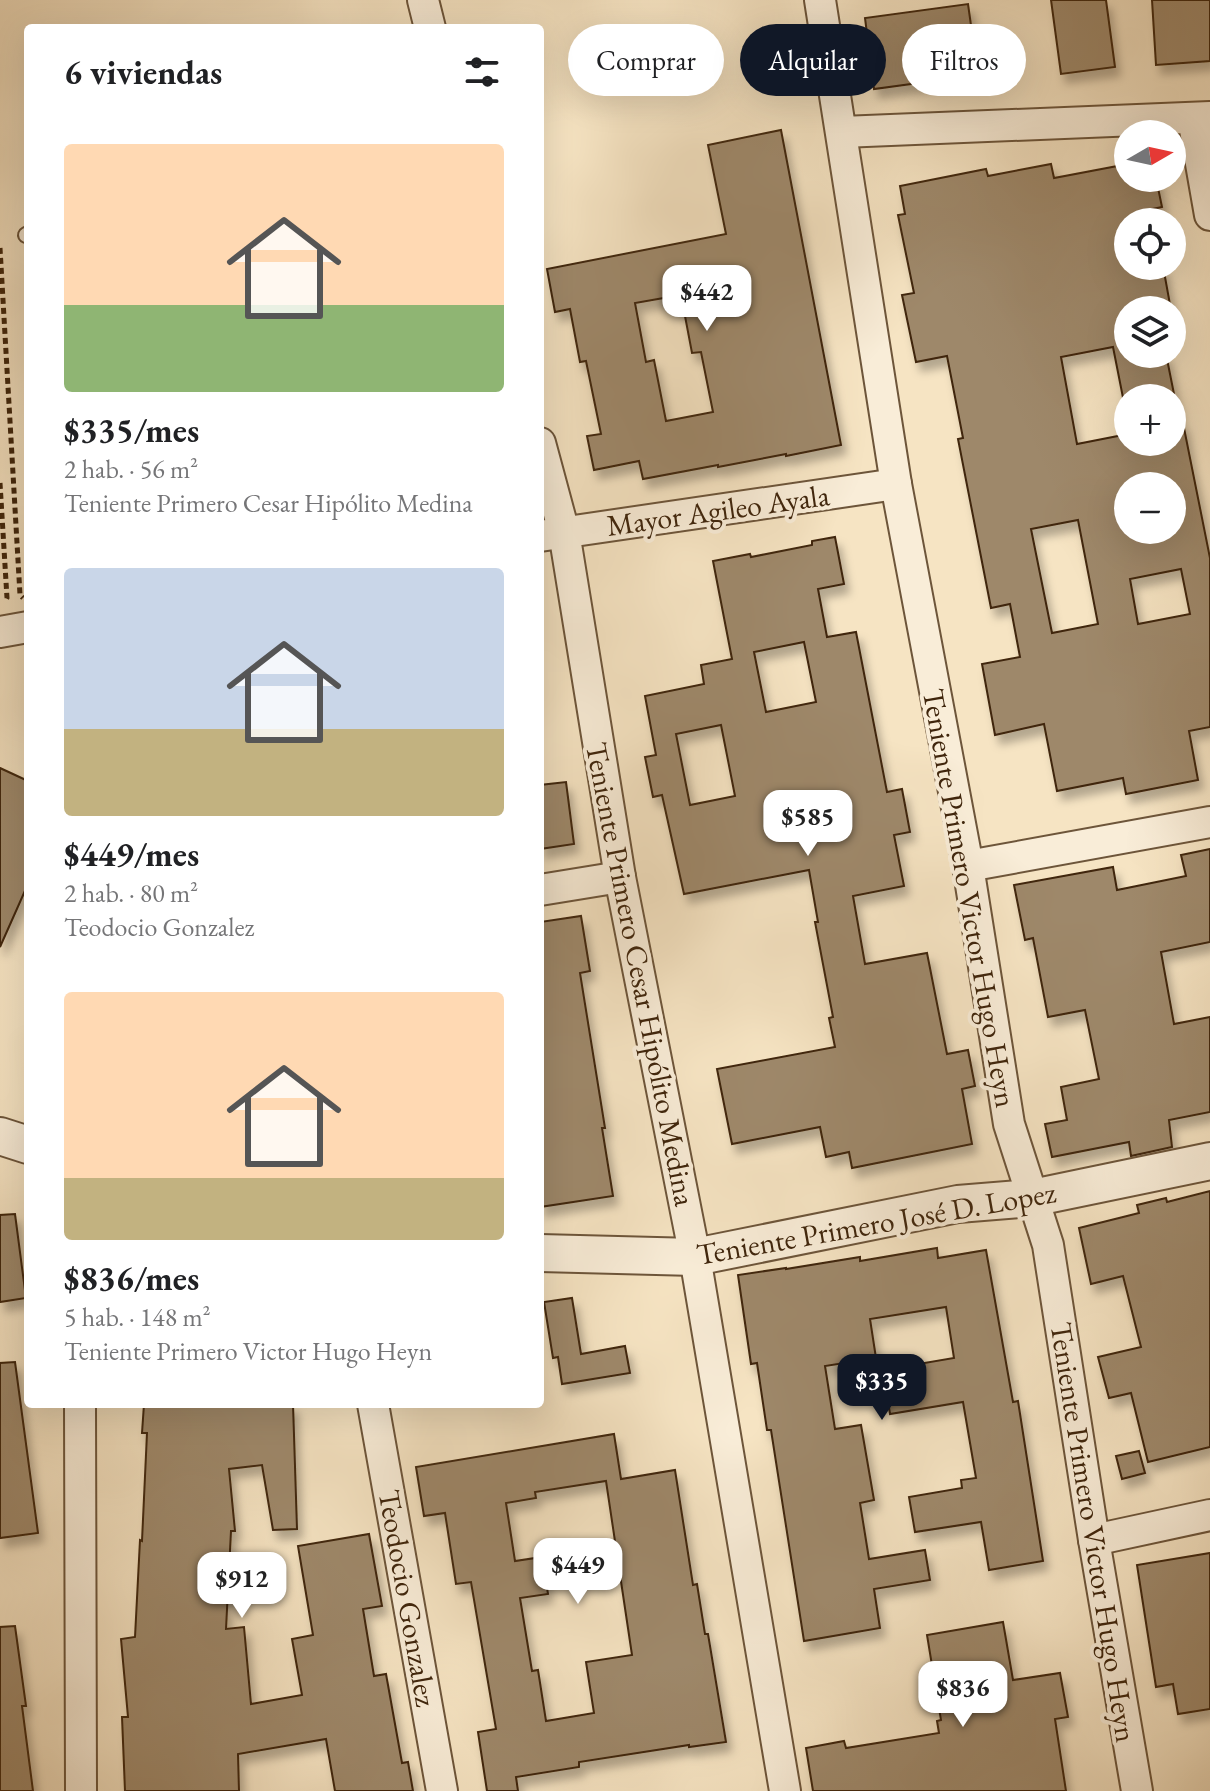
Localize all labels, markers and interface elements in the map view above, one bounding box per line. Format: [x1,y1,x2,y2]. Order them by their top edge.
chip: Comprar [568,24,724,96]
chip: Alquilar [740,24,886,96]
chip: Filtros [902,24,1026,96]
text: 6 viviendas [64,50,222,94]
icon: filters [460,50,504,94]
north arrow [1114,120,1186,192]
map controls [1114,120,1186,544]
icon: home [212,196,356,340]
button: locate [1114,208,1186,280]
pin: $442 [660,265,754,333]
text: $442 [680,274,734,308]
button: layers [1114,296,1186,368]
button: + [1114,384,1186,456]
text: $335/mes [64,408,199,452]
text: 2 hab. · 56 m² [64,452,198,486]
button: − [1114,472,1186,544]
street label: Mayor Agileo Ayala [604,475,832,545]
text: Teniente Primero Cesar Hipólito Medina [64,486,473,520]
icon: home [212,620,356,764]
street label: Teniente Primero Victor Hugo Heyn [914,685,1026,1111]
street label: Teniente Primero Cesar Hipólito Medina [577,739,705,1209]
pin: $585 [761,790,855,858]
text: $585 [781,799,835,833]
text: $449/mes [64,832,199,876]
text: 2 hab. · 80 m² [64,876,198,910]
text: Teodocio Gonzalez [64,910,254,944]
icon: home [212,1044,356,1188]
street label: Teniente Primero José D. Lopez [693,1172,1059,1274]
text: $836/mes [64,1256,199,1300]
text: 5 hab. · 148 m² [64,1300,210,1334]
street label: Teniente Primero Victor Hugo Heyn [1042,1319,1147,1745]
text: Teniente Primero Victor Hugo Heyn [64,1334,432,1368]
pin: $335 [835,1354,929,1422]
text: $335 [855,1363,909,1397]
street label: Teodocio Gonzalez [370,1486,446,1710]
pin: $449 [531,1538,625,1606]
text: $449 [551,1547,605,1581]
pin: $912 [195,1552,289,1620]
text: $912 [215,1561,269,1595]
pin: $836 [916,1661,1010,1729]
text: $836 [936,1670,990,1704]

